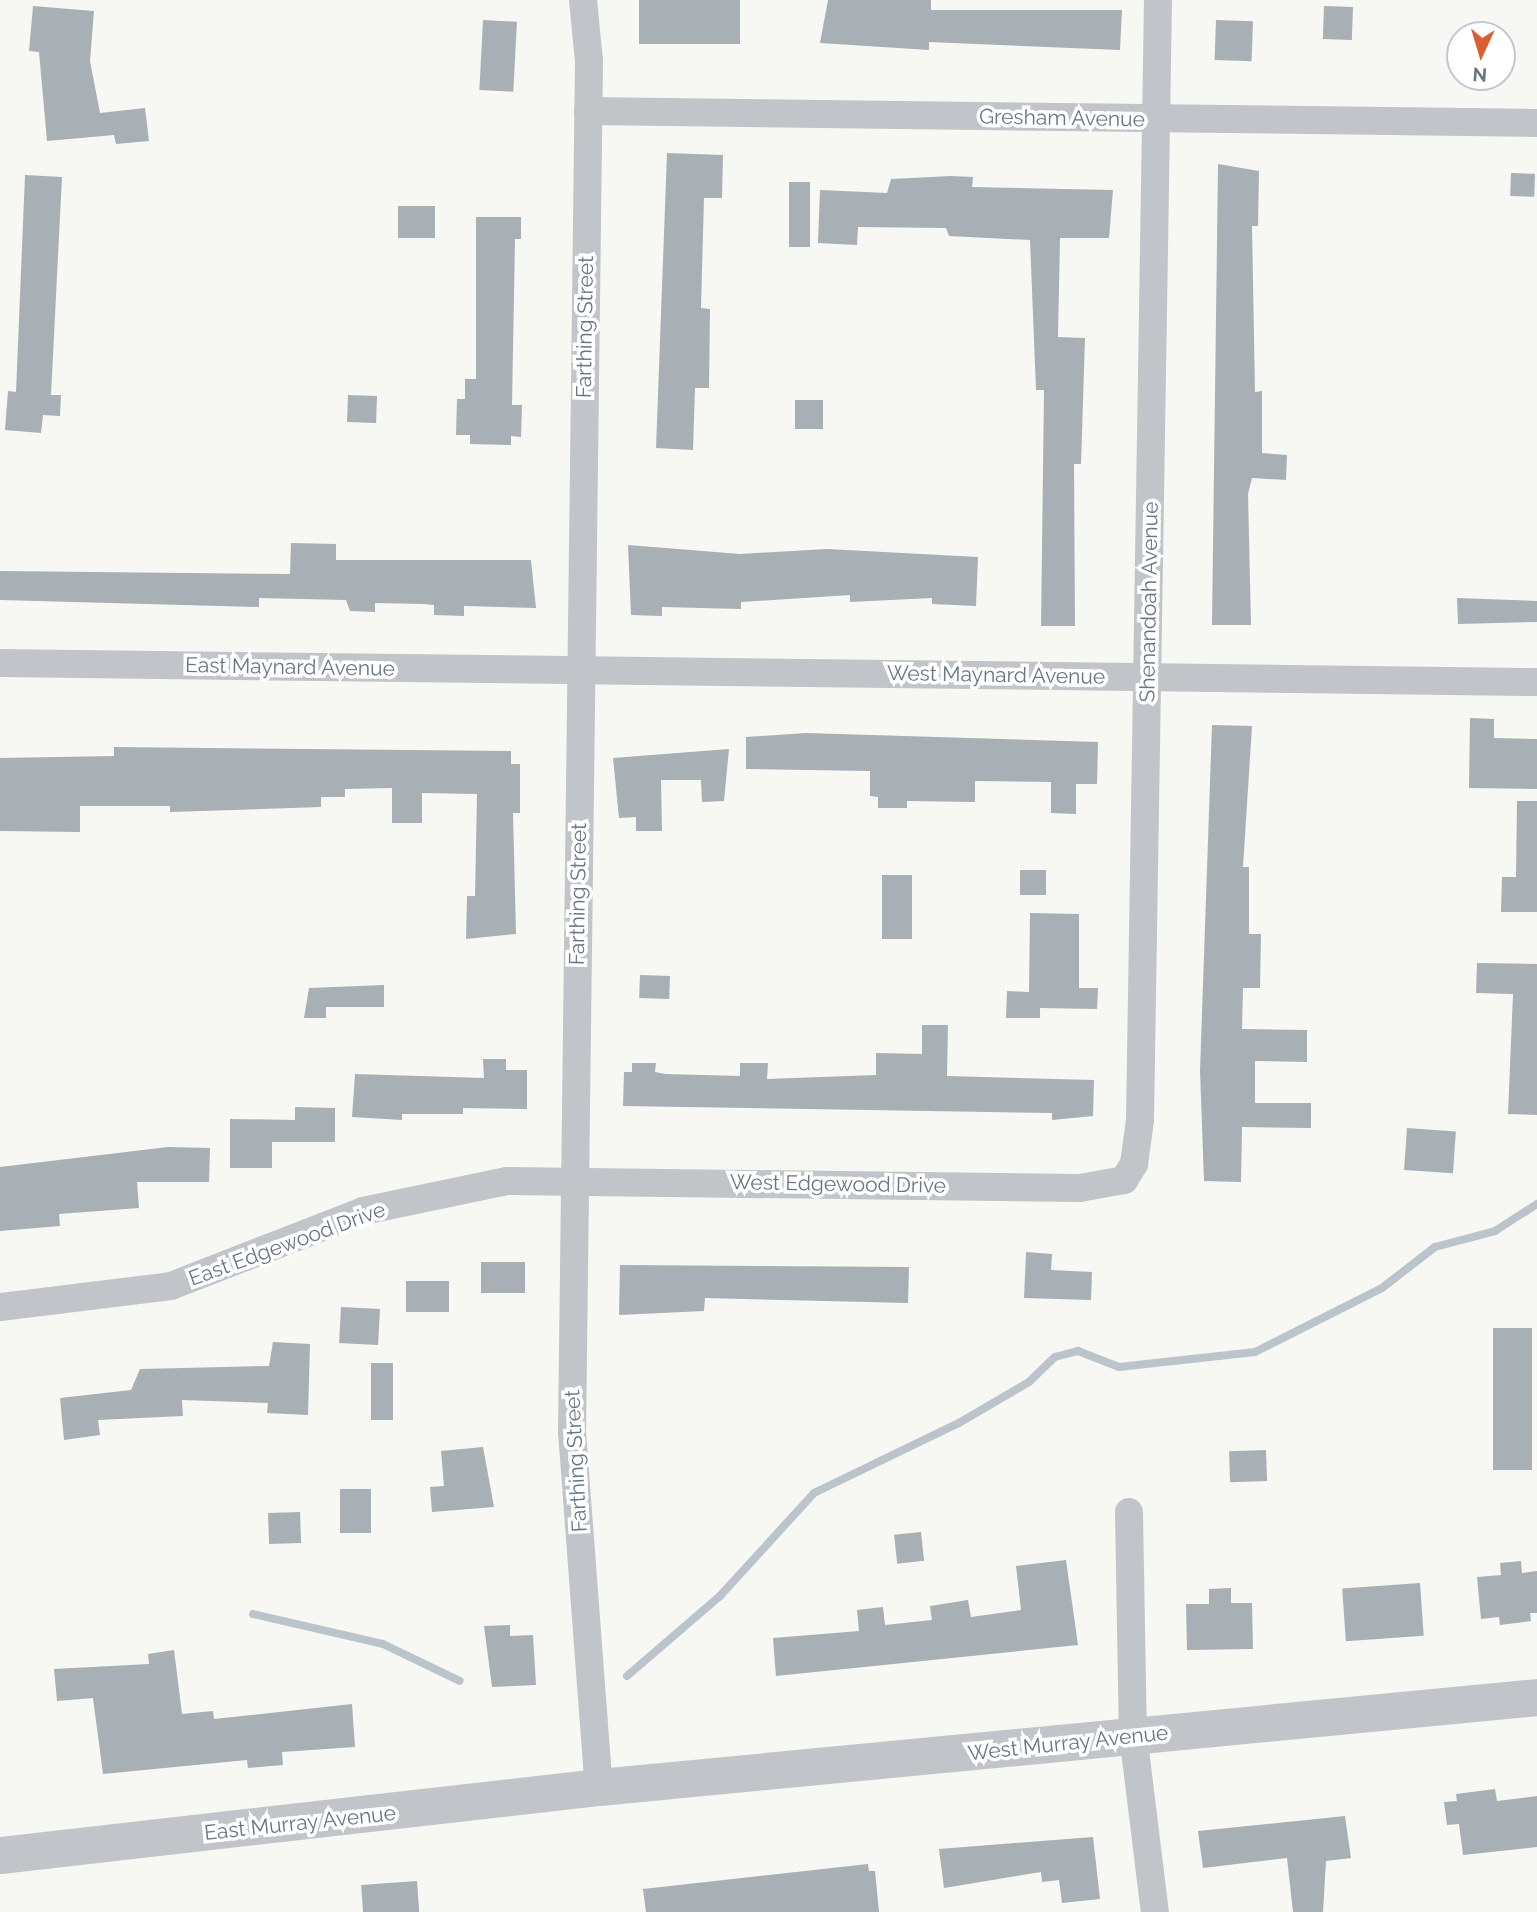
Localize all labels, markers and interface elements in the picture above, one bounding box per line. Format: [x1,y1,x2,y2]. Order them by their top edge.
north arrow [1446,21,1516,91]
text: N [1472,63,1488,86]
street label: Gresham Avenue [979,104,1145,132]
street label: Farthing Street [571,256,599,398]
street label: Shenandoah Avenue [1135,501,1163,703]
street label: East Maynard Avenue [185,653,395,681]
street label: West Maynard Avenue [886,660,1106,690]
street label: Farthing Street [564,823,592,965]
street label: West Edgewood Drive [730,1170,946,1198]
street label: East Edgewood Drive [185,1197,389,1291]
street label: Farthing Street [560,1389,592,1533]
street label: West Murray Avenue [966,1720,1170,1766]
street label: East Murray Avenue [202,1800,398,1846]

